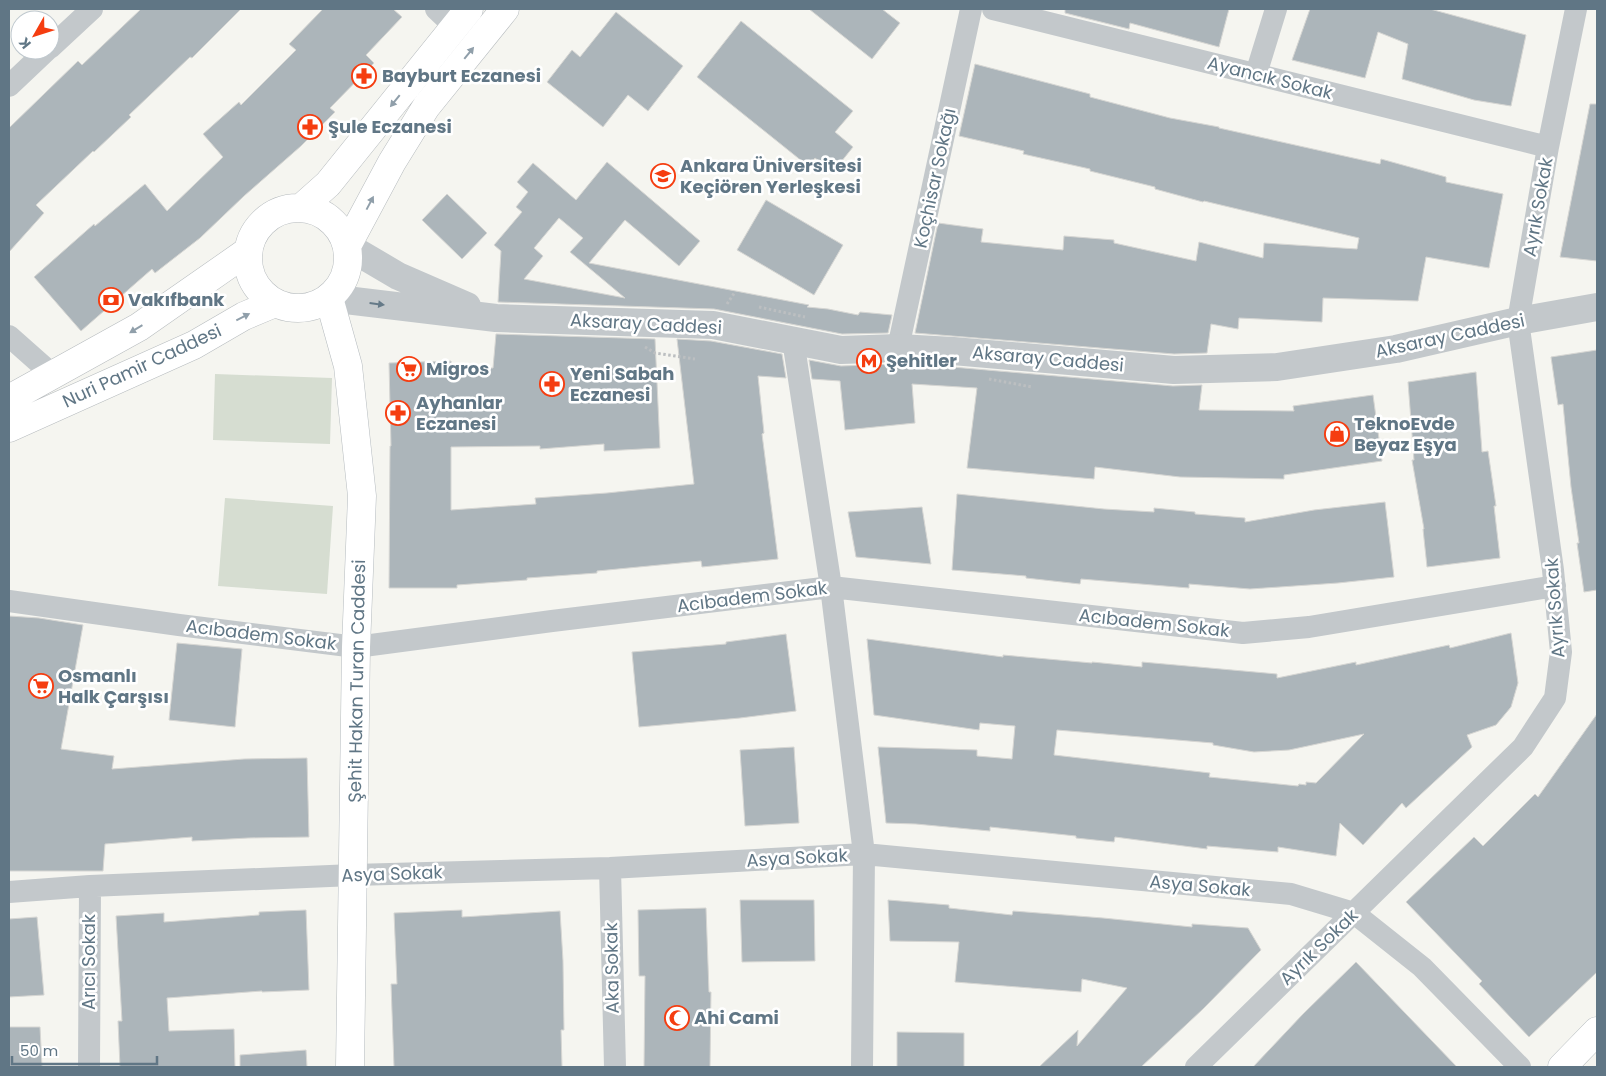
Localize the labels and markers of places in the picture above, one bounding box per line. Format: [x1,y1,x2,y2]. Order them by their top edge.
pharmacy icon: Bayburt Eczanesi [351,63,377,89]
place label: Bayburt Eczanesi [382,63,541,88]
pharmacy icon: Şule Eczanesi [297,114,323,140]
place label: Şule Eczanesi [328,114,452,139]
place label: Ankara Üniversitesi Keçiören Yerleşkesi [680,153,862,199]
school or university icon: Ankara Üniversitesi Keçiören Yerleşkesi [650,163,676,189]
bank icon: Vakıfbank [98,287,124,313]
place label: Vakıfbank [128,287,225,312]
metro station icon: Şehitler [856,348,882,374]
place label: Şehitler [886,348,957,373]
supermarket icon: Migros [396,356,422,382]
place label: Migros [426,356,489,381]
place label: Yeni Sabah Eczanesi [570,361,674,407]
pharmacy icon: Yeni Sabah Eczanesi [539,371,565,397]
place label: Ayhanlar Eczanesi [416,390,503,436]
pharmacy icon: Ayhanlar Eczanesi [385,400,411,426]
place label: TeknoEvde Beyaz Eşya [1354,411,1457,457]
shop icon: TeknoEvde Beyaz Eşya [1324,421,1350,447]
place label: Osmanlı Halk Çarşısı [58,663,169,709]
supermarket icon: Osmanlı Halk Çarşısı [28,673,54,699]
mosque icon: Ahi Cami [664,1005,690,1031]
place label: Ahi Cami [694,1005,779,1030]

